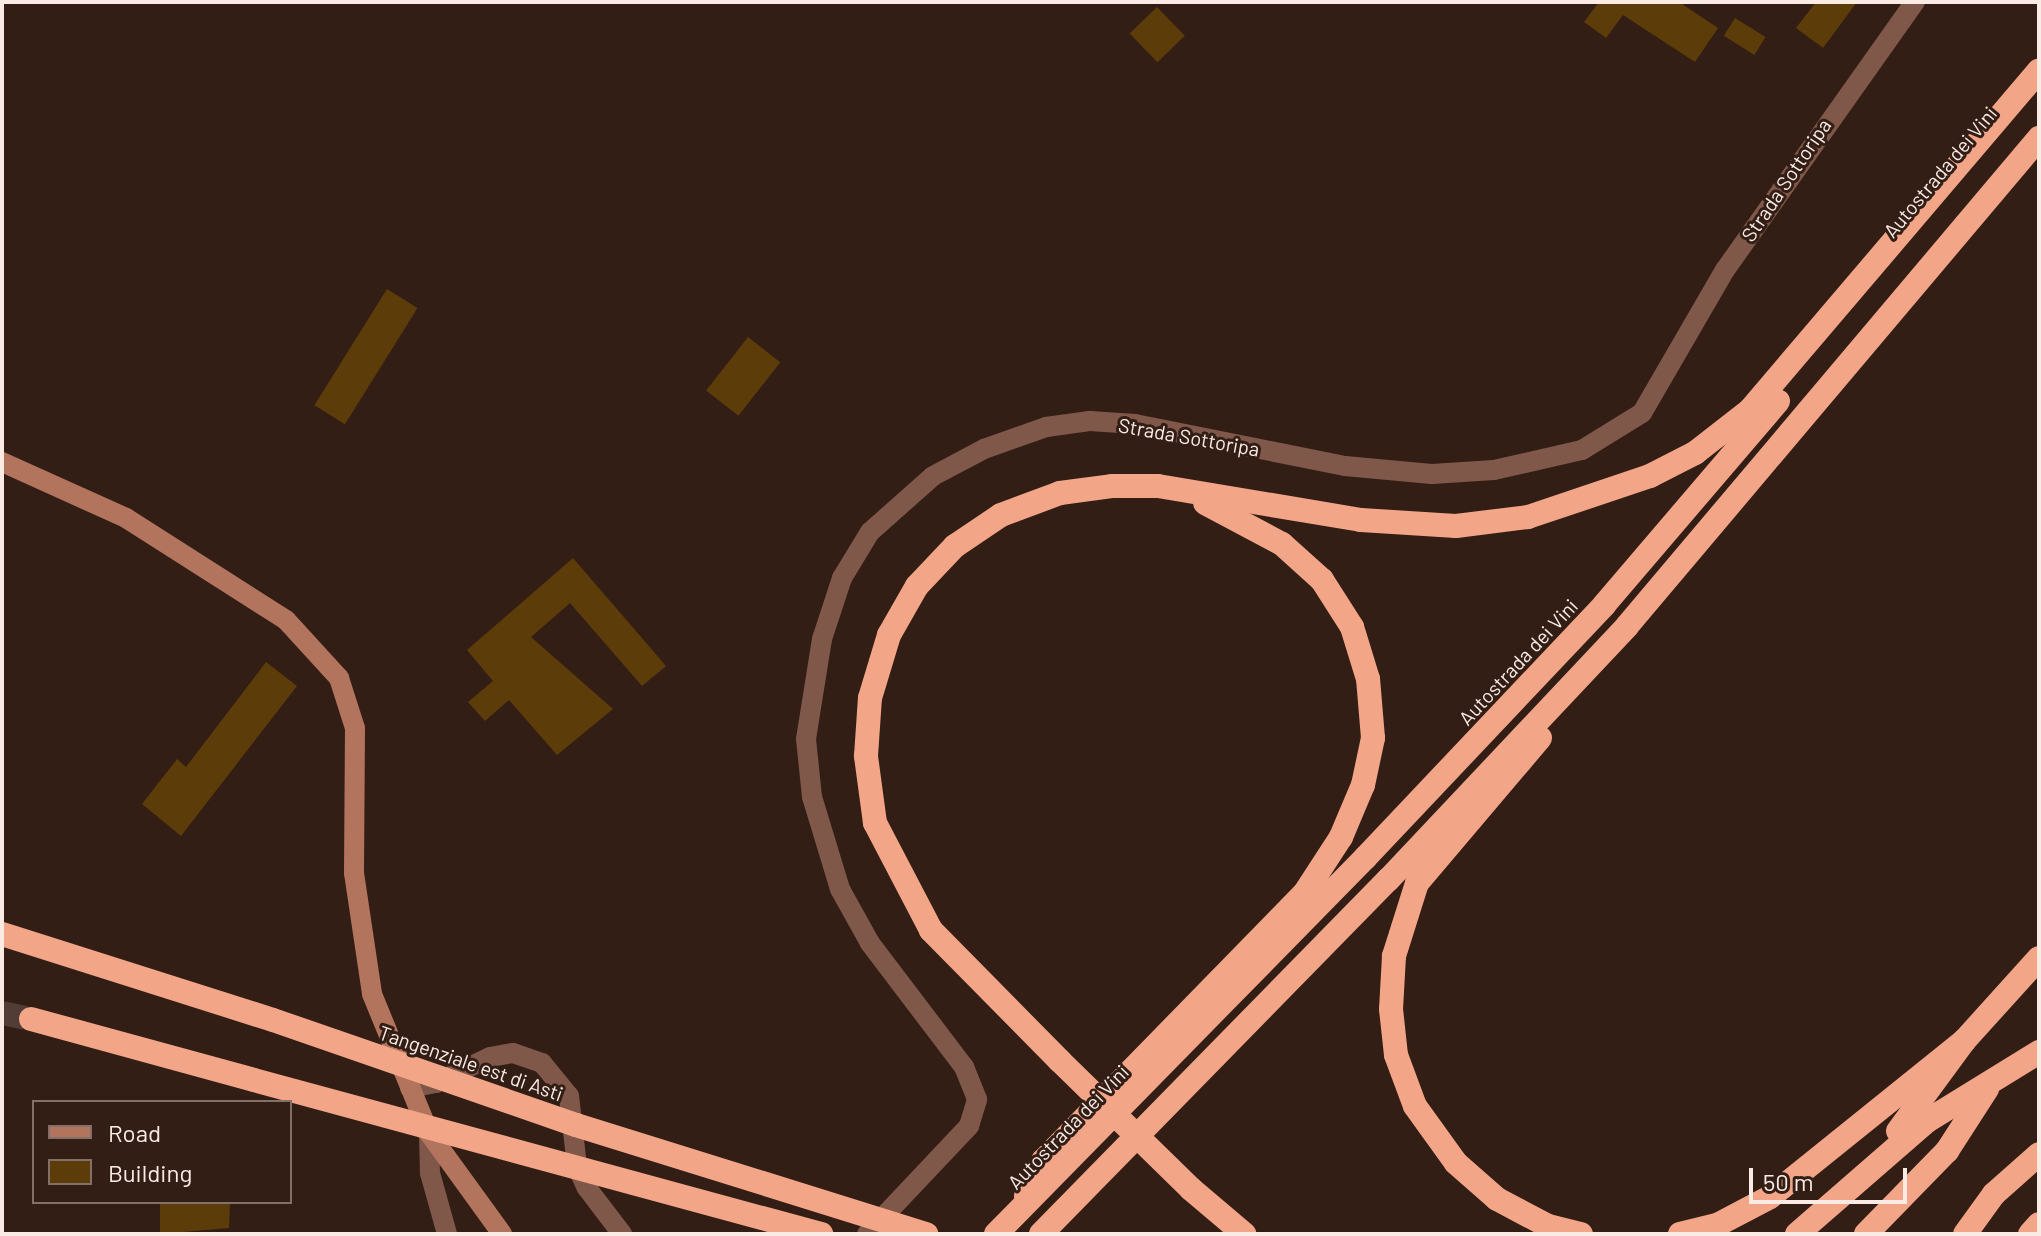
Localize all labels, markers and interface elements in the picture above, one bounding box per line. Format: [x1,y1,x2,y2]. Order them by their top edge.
street label: Autostrada dei Vini [1878,102,2002,242]
street label: Strada Sottoripa [1736,114,1836,246]
street label: Strada Sottoripa [1117,413,1261,461]
street label: Autostrada dei Vini [1453,594,1583,730]
street label: Tangenziale est di Asti [376,1020,566,1106]
street label: Autostrada dei Vini [1003,1060,1133,1194]
legend [32,1100,292,1204]
text: Road [108,1118,161,1147]
scale bar [1753,1152,1911,1202]
text: Building [108,1158,192,1187]
text: 50 m [1763,1167,1814,1196]

